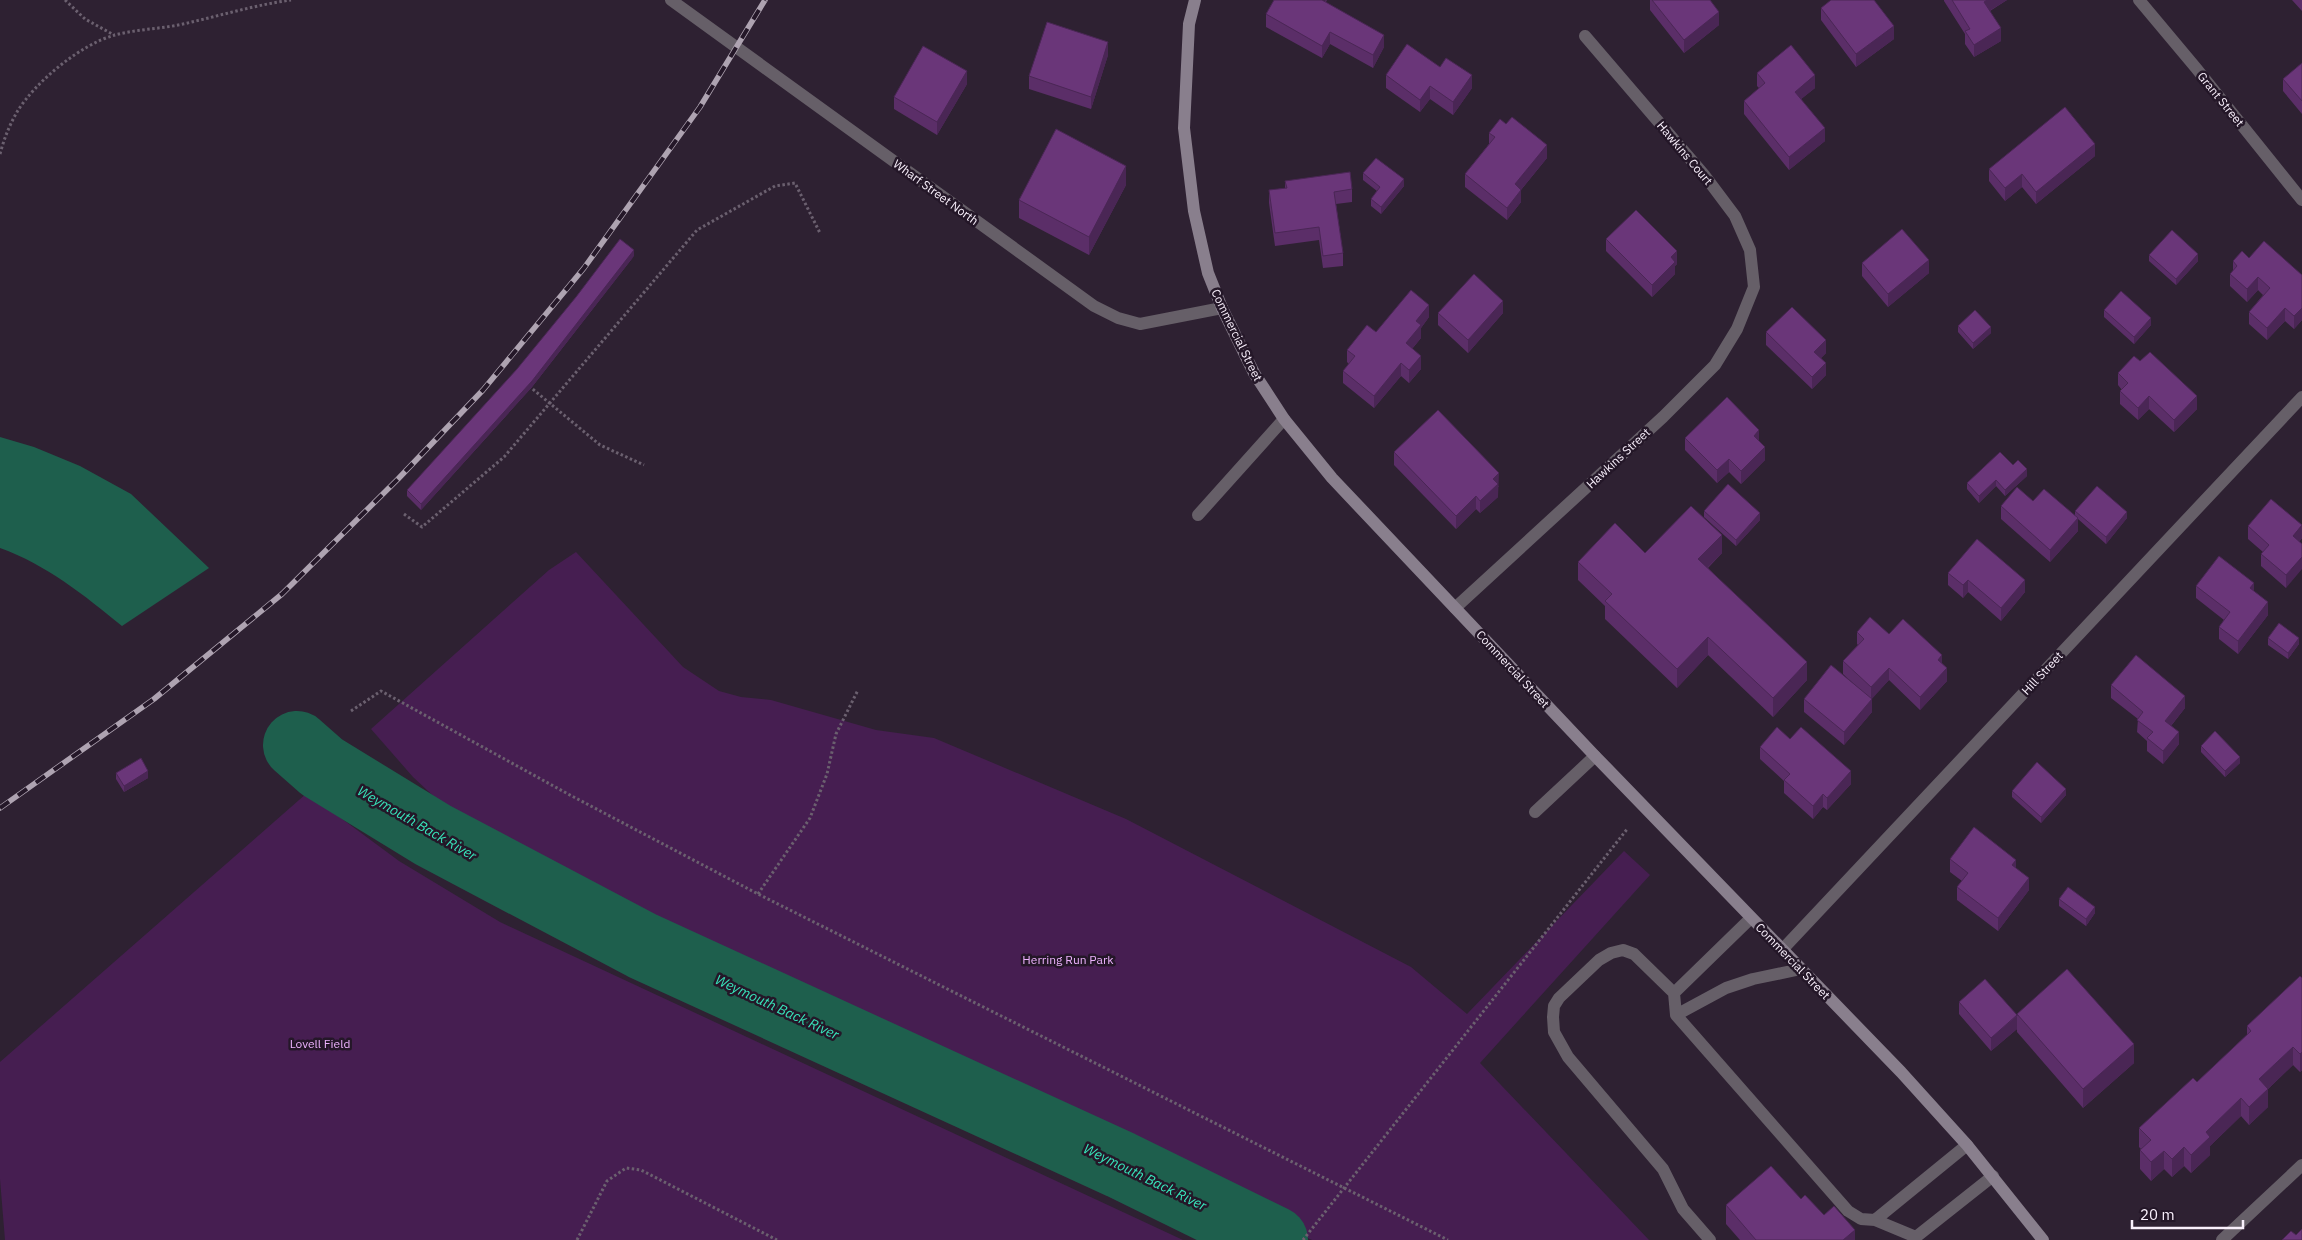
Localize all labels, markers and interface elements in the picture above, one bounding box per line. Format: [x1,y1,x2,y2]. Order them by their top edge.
street label: Grant Street [2194,69,2248,129]
street label: Hawkins Court [1654,118,1716,188]
street label: Wharf Street North [891,156,981,228]
street label: Commercial Street [1208,287,1266,383]
street label: Hawkins Street [1583,425,1653,491]
street label: Commercial Street [1473,627,1553,711]
street label: Hill Street [2018,648,2066,698]
water label: Weymouth Back River [354,782,481,865]
street label: Commercial Street [1753,920,1833,1002]
park label: Herring Run Park [1022,952,1114,967]
water label: Weymouth Back River [712,970,843,1044]
park label: Lovell Field [290,1036,350,1051]
water label: Weymouth Back River [1081,1139,1210,1215]
scale bar [2132,1198,2243,1230]
text: 20 m [2140,1205,2175,1224]

